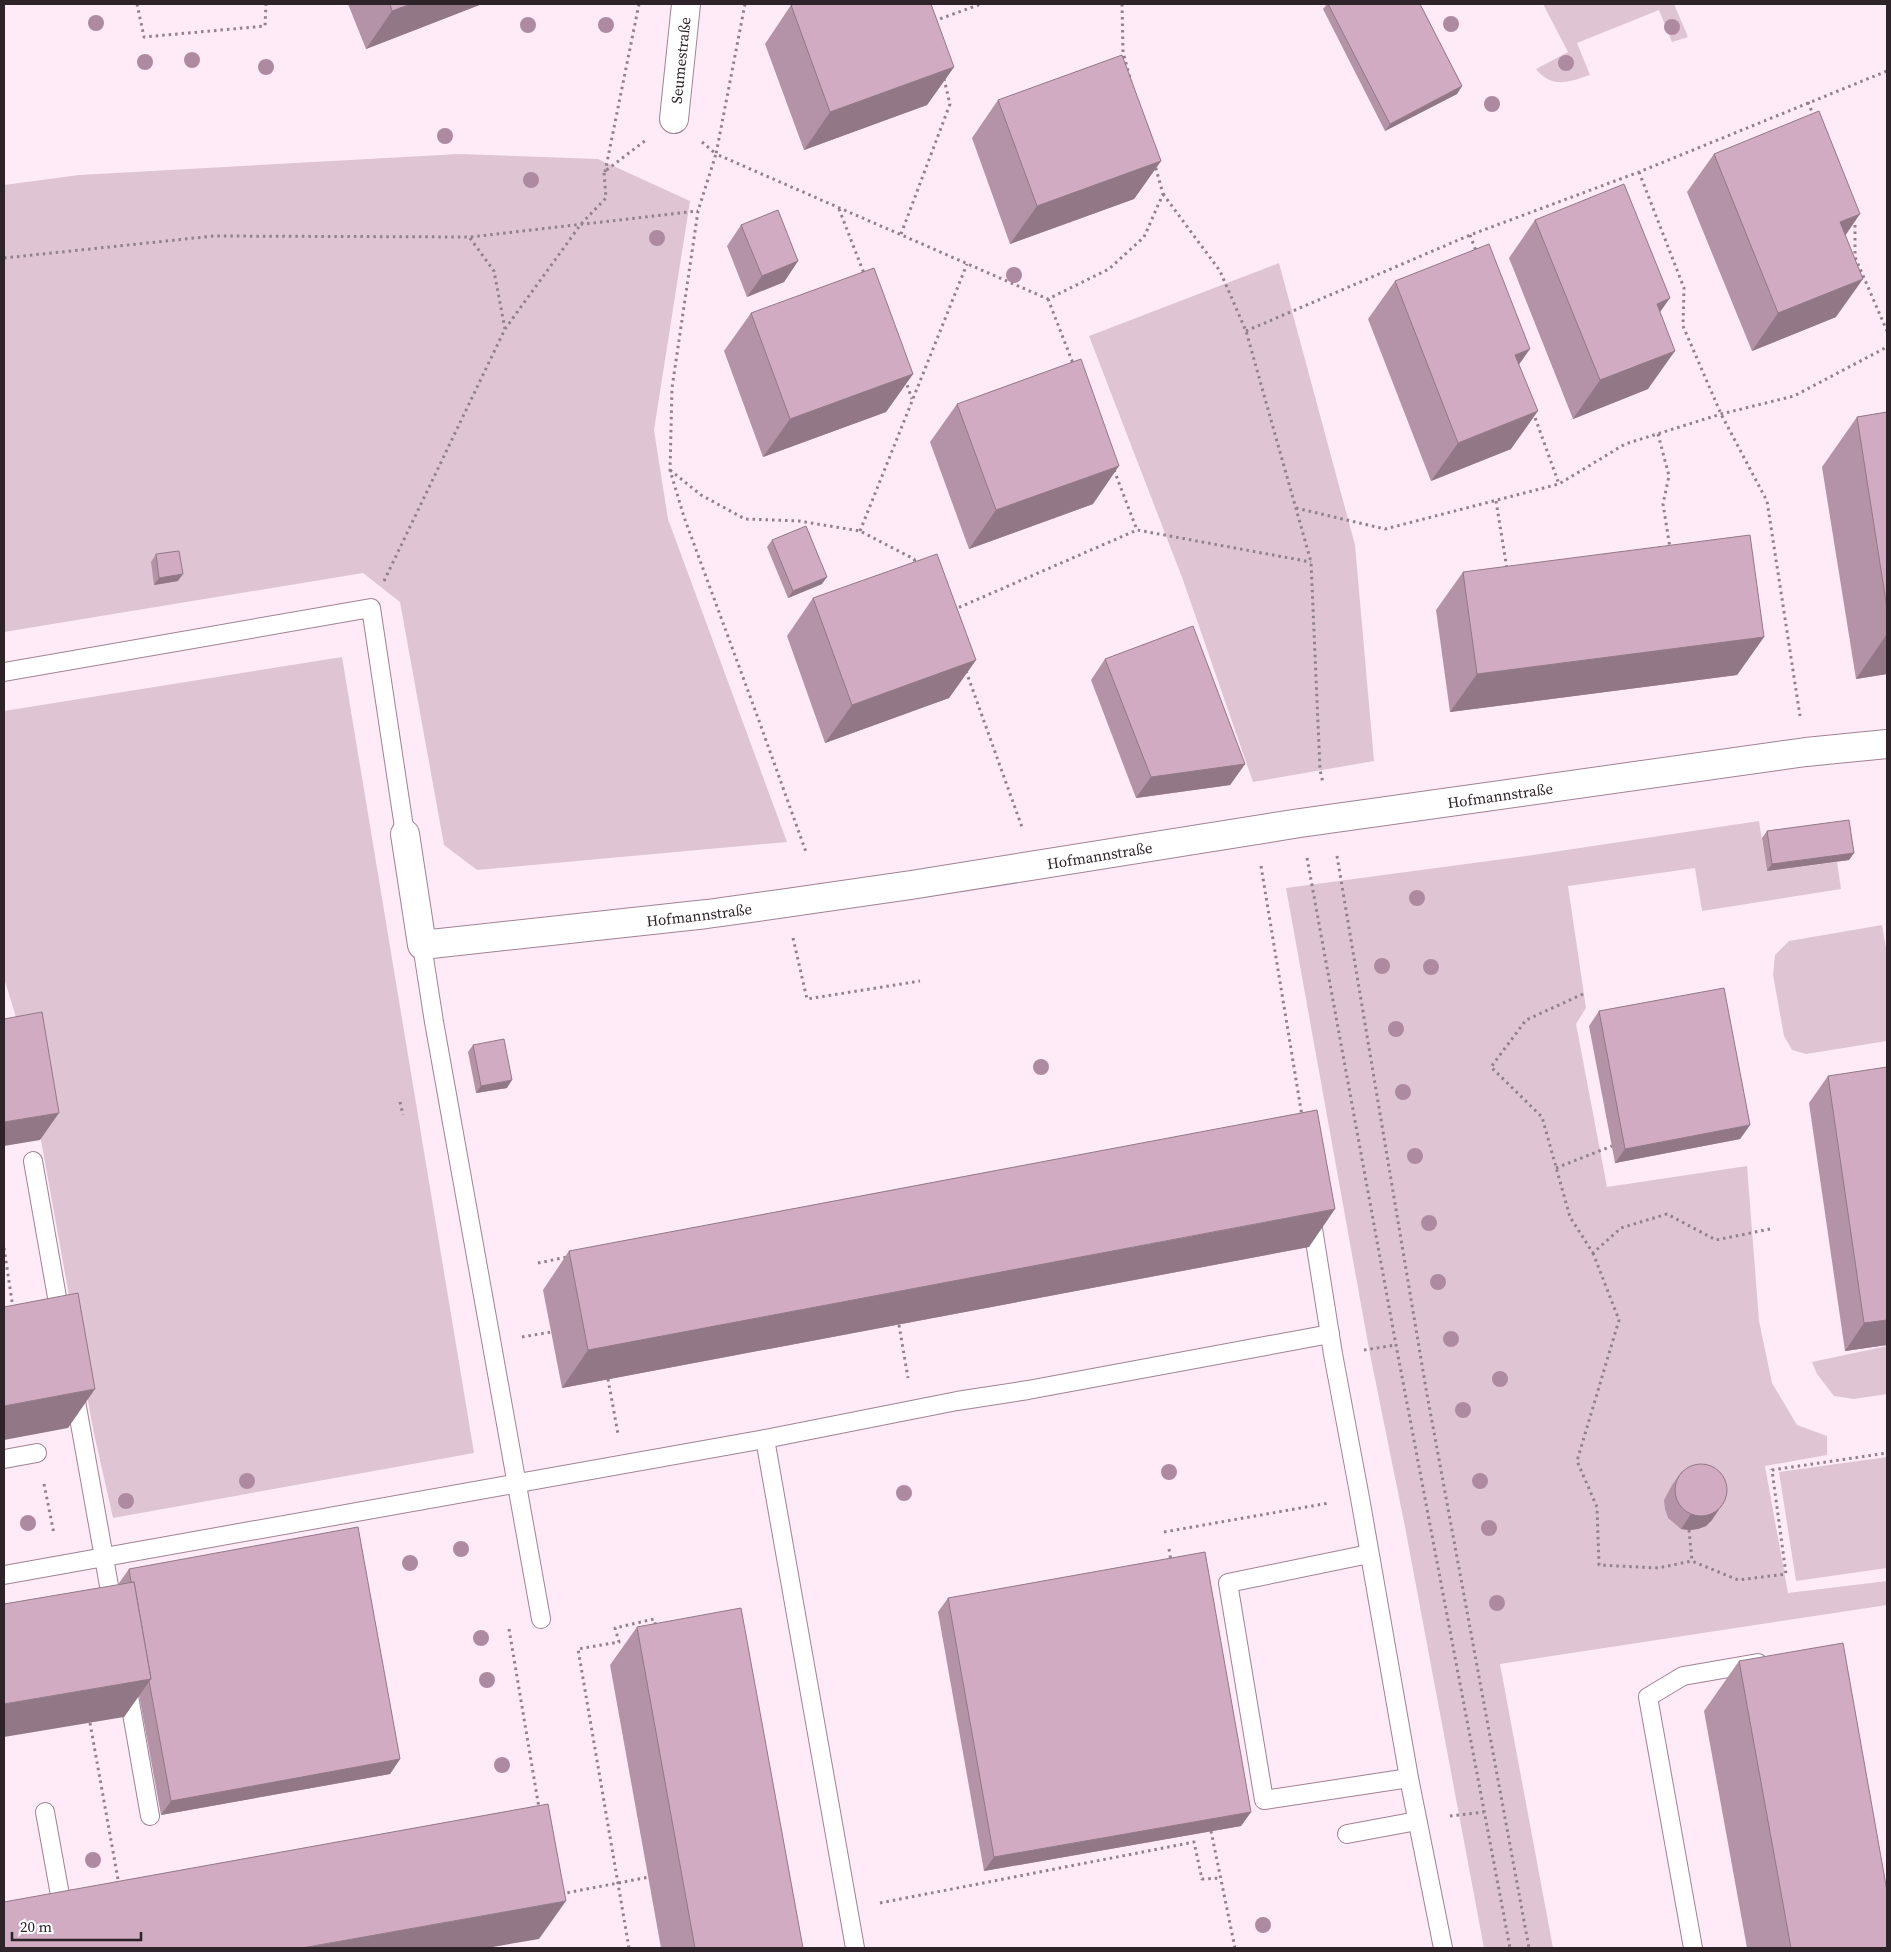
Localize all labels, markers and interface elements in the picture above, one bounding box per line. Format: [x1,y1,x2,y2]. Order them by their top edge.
street label: Seumestraße [665,16,695,105]
street label: Hofmannstraße [1446,777,1554,813]
street label: Hofmannstraße [1046,836,1154,874]
street label: Hofmannstraße [645,897,753,931]
scale bar [12,1910,141,1942]
text: 20 m [20,1916,52,1937]

